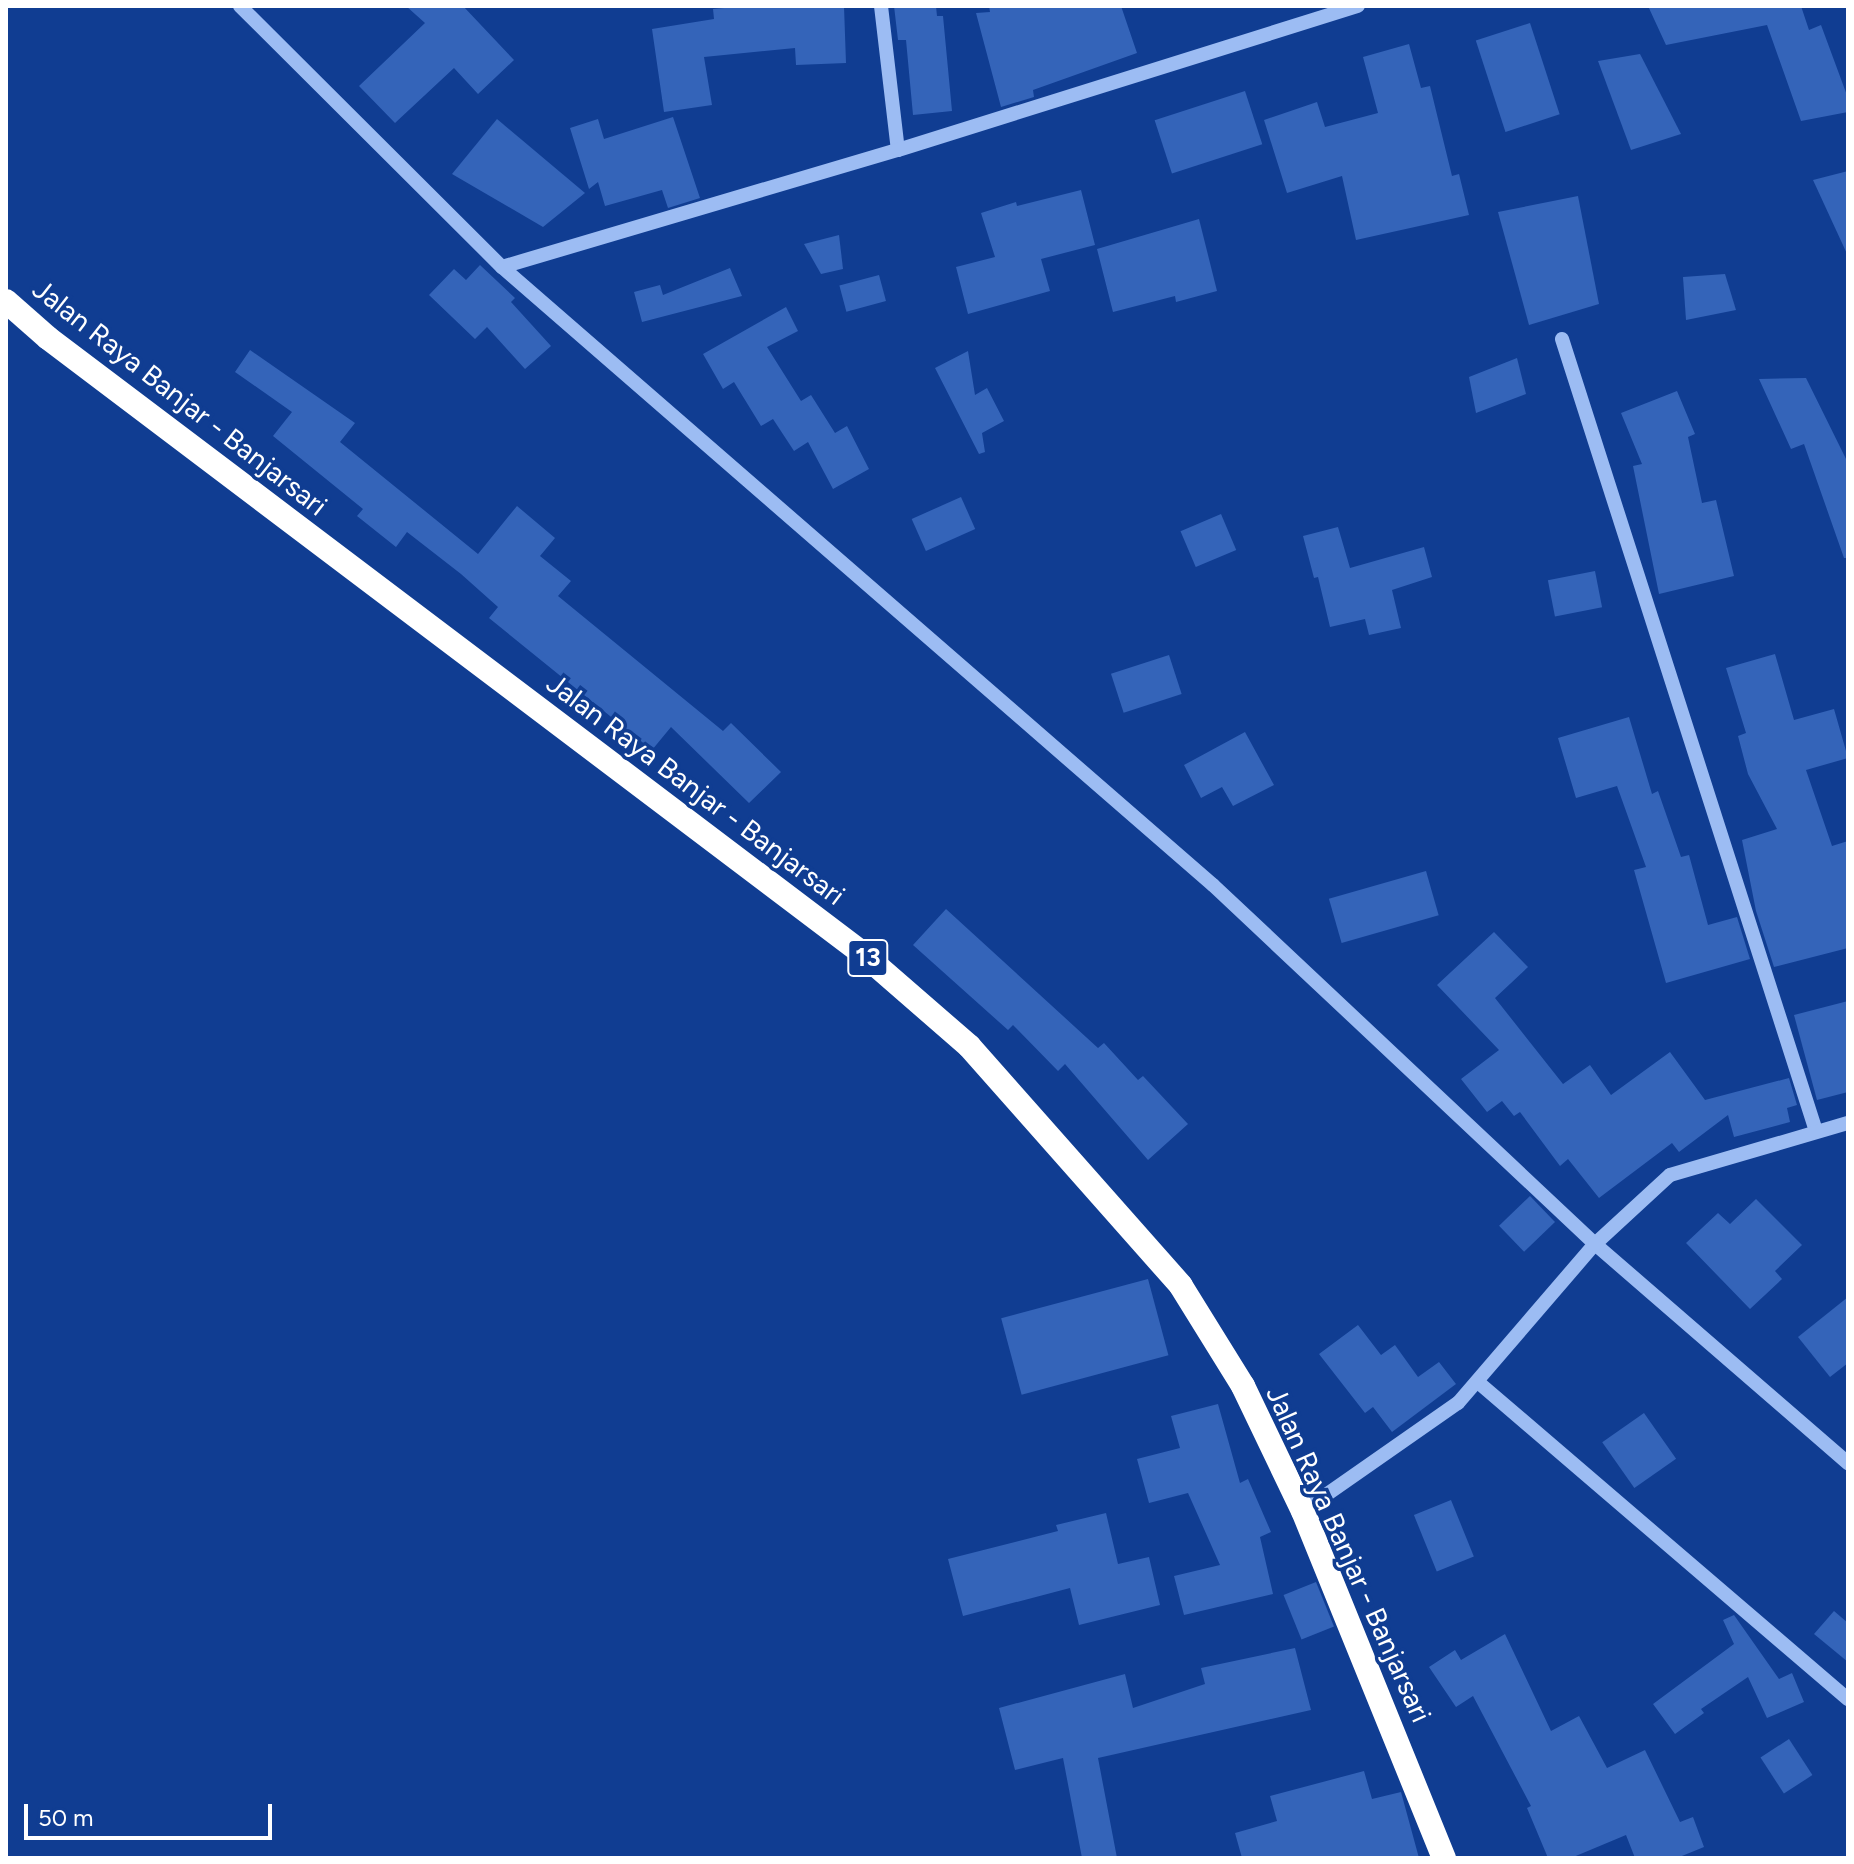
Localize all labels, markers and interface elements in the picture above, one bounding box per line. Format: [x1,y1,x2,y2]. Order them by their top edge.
street label: Jalan Raya Banjar - Banjarsari [26,272,334,522]
street label: Jalan Raya Banjar - Banjarsari [540,666,852,912]
road number: 13 [846,936,890,980]
street label: Jalan Raya Banjar - Banjarsari [1260,1381,1438,1727]
scale bar [28,1788,276,1838]
text: 50 m [38,1803,94,1832]

